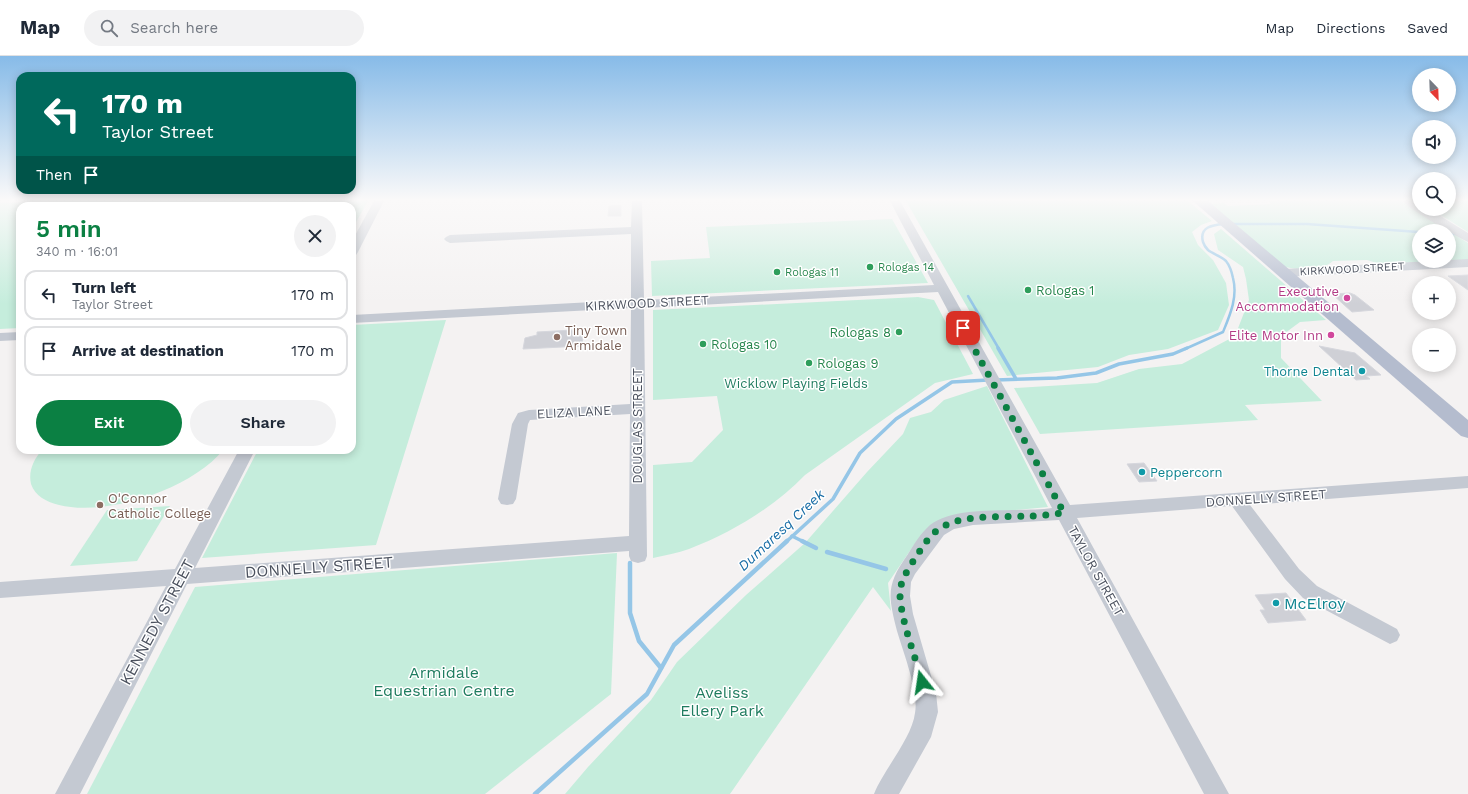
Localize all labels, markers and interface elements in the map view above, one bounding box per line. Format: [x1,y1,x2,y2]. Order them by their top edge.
search box [84,10,364,46]
text: Map [20,16,60,39]
icon: search [98,17,120,39]
text: Search here [130,19,218,37]
text: Map [1266,20,1294,36]
text: Directions [1316,20,1385,36]
text: Saved [1407,20,1448,36]
north arrow [1412,68,1456,112]
map controls [1412,68,1456,372]
text: 170 m [102,87,183,120]
icon: left [36,88,88,140]
button: sound [1412,120,1456,164]
text: Taylor Street [102,121,214,142]
icon: arrive [80,164,102,186]
text: Then [36,166,72,184]
button: search [1412,172,1456,216]
text: 5 min [36,215,102,243]
button: close [294,215,336,257]
button: layers [1412,224,1456,268]
text: 340 m · 16:01 [36,244,118,259]
street label: KIRKWOOD STREET [1299,260,1405,278]
place label: Rologas 14 [878,261,934,274]
marker: Rologas 14 [865,262,875,272]
place label: Rologas 11 [785,266,839,279]
marker: Rologas 11 [772,267,782,277]
button: + [1412,276,1456,320]
text: Turn left [72,279,136,297]
place label: Rologas 1 [1036,283,1094,298]
icon: left [38,284,60,306]
place label: Executive Accommodation [1236,284,1339,314]
marker: Rologas 1 [1023,285,1033,295]
text: 170 m [291,286,334,304]
street label: KIRKWOOD STREET [585,292,709,314]
marker: Executive Accommodation [1342,293,1352,303]
text: Taylor Street [72,297,153,312]
pin [946,311,980,345]
icon: arrive [952,317,974,339]
place label: Tiny Town Armidale [565,323,627,353]
place label: Rologas 8 [829,325,891,340]
marker: Rologas 8 [894,327,904,337]
place label: Elite Motor Inn [1229,328,1323,343]
button: − [1412,328,1456,372]
marker: Elite Motor Inn [1326,330,1336,340]
marker: Tiny Town Armidale [552,332,562,342]
place label: Rologas 10 [711,337,777,352]
marker: Rologas 10 [698,339,708,349]
icon: arrive [38,340,60,362]
text: Arrive at destination [72,342,224,360]
text: 170 m [291,342,334,360]
place label: Rologas 9 [817,356,879,371]
marker: Rologas 9 [804,358,814,368]
place label: Thorne Dental [1264,364,1354,379]
marker: Thorne Dental [1357,366,1367,376]
street label: DOUGLAS STREET [630,368,645,484]
park label: Wicklow Playing Fields [724,376,868,391]
button: Exit [36,400,182,446]
button: Share [190,400,336,446]
street label: ELIZA LANE [536,403,612,421]
place label: Peppercorn [1150,465,1223,480]
marker: Peppercorn [1137,467,1147,477]
water label: Dumaresq Creek [735,486,828,574]
street label: DONNELLY STREET [1205,486,1327,510]
place label: O'Connor Catholic College [108,491,211,521]
marker: O'Connor Catholic College [95,500,105,510]
street label: TAYLOR STREET [1065,523,1127,619]
street label: DONNELLY STREET [244,552,394,582]
street label: KENNEDY STREET [116,556,198,688]
place label: McElroy [1284,594,1346,613]
marker: McElroy [1271,598,1281,608]
position arrow [901,661,943,703]
park label: Armidale Equestrian Centre [373,663,515,700]
park label: Aveliss Ellery Park [680,683,764,720]

